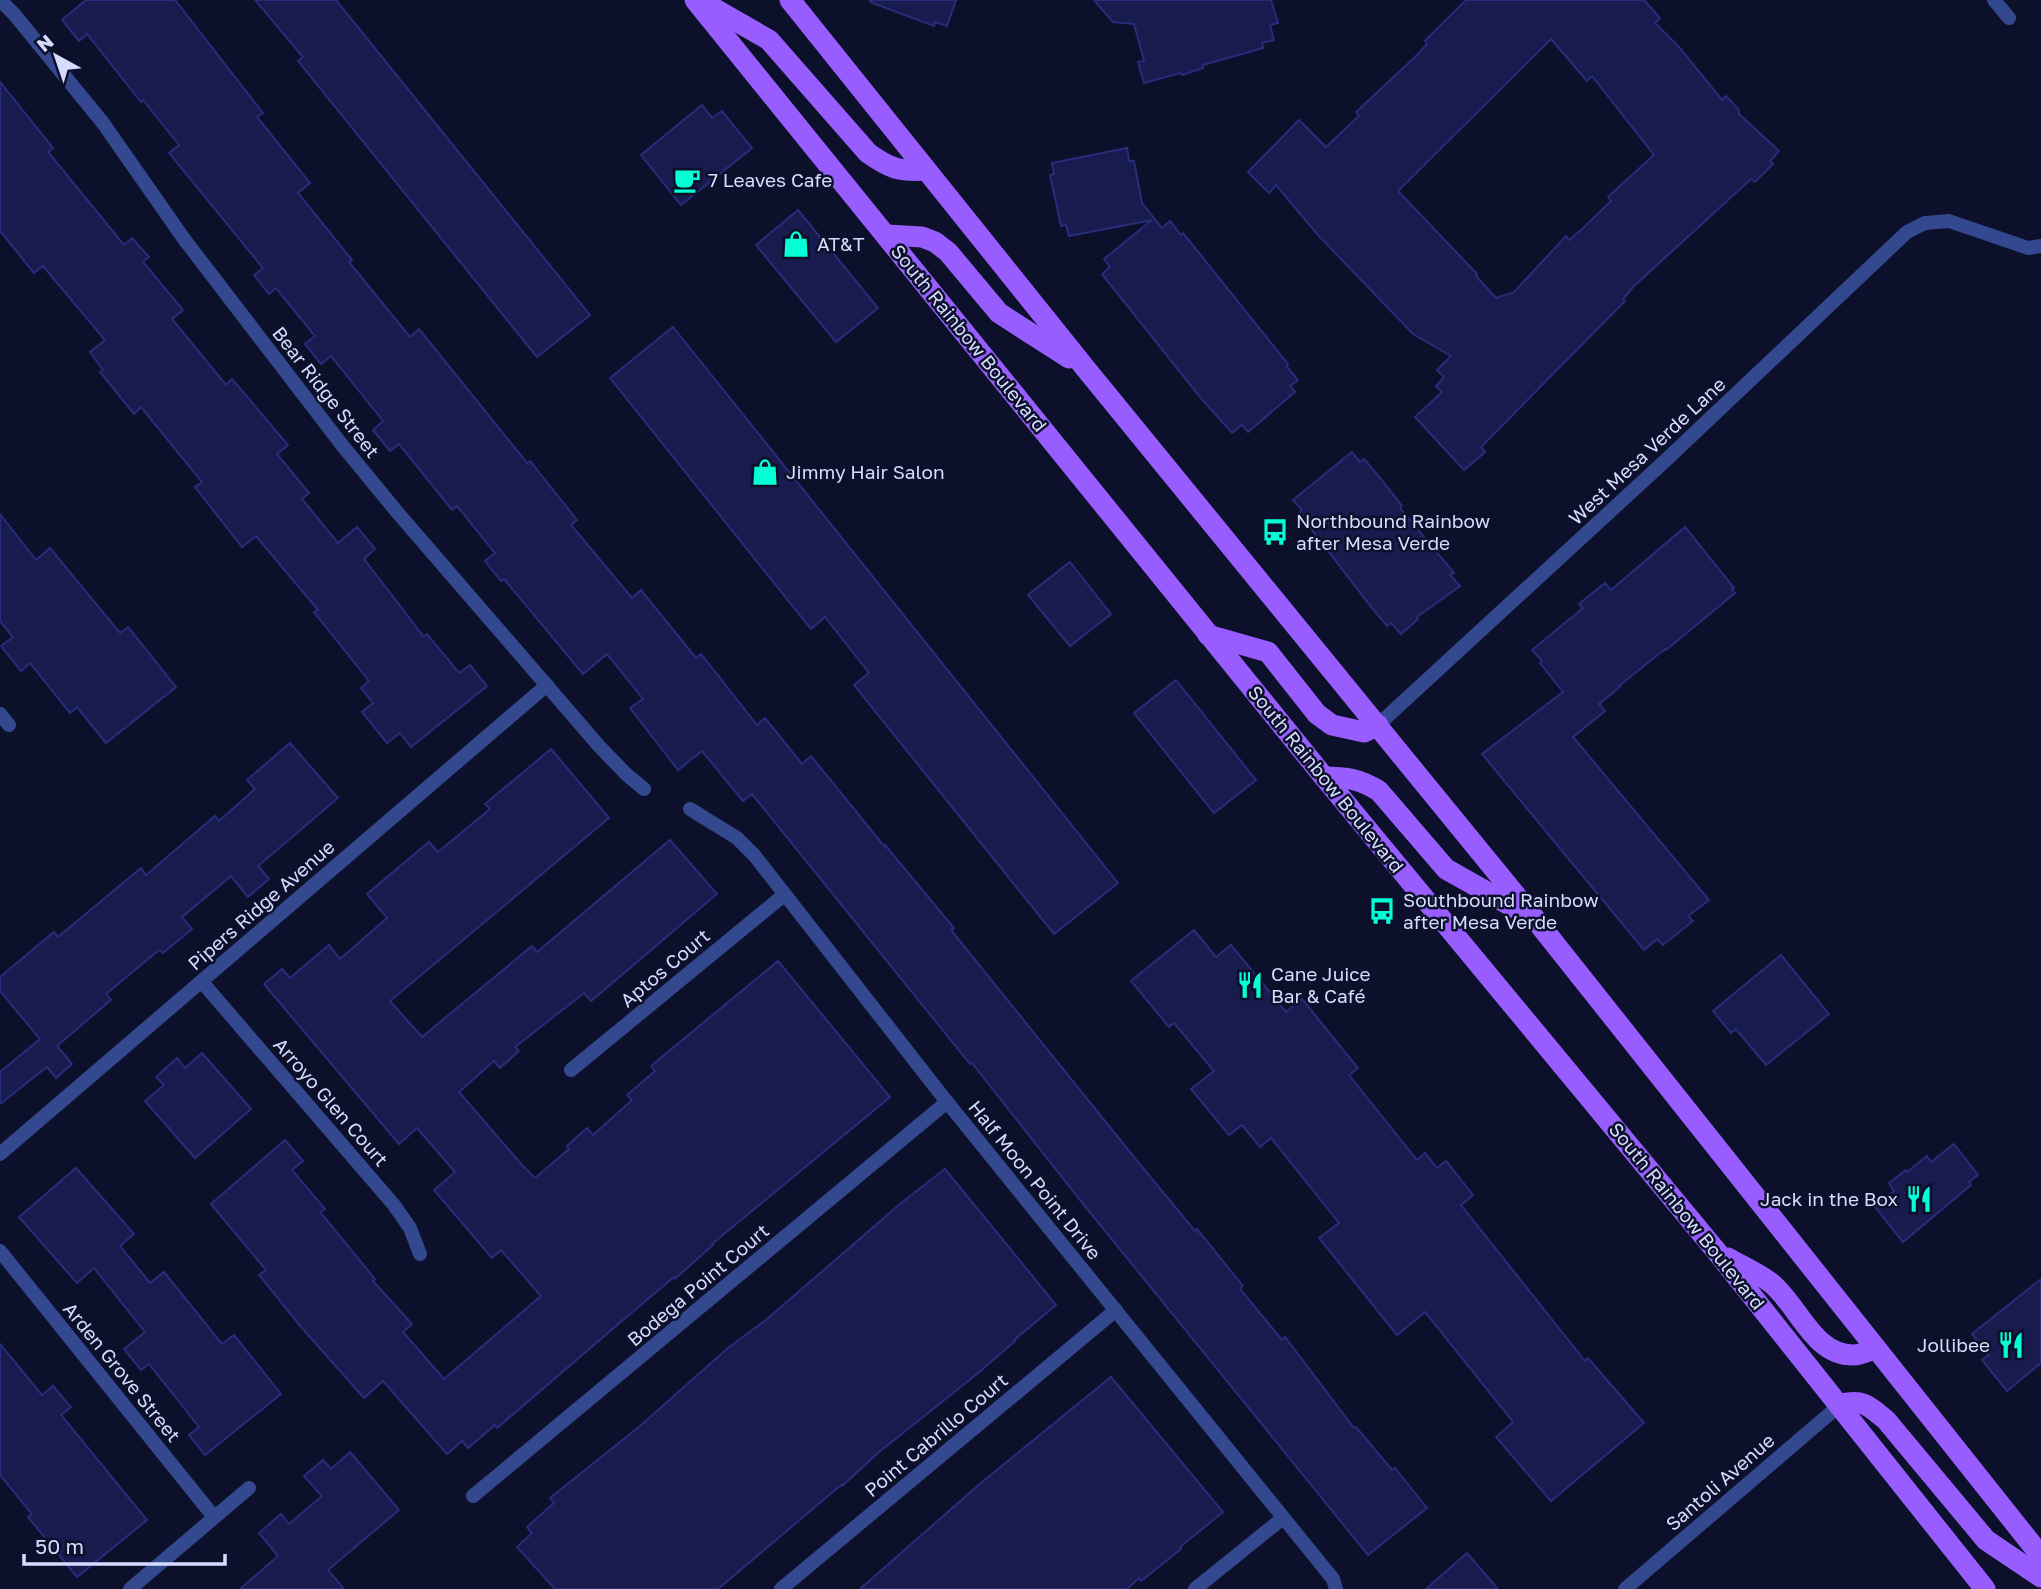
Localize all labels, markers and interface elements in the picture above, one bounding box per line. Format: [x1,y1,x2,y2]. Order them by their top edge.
north arrow [21,21,91,91]
text: N [32,29,58,56]
cafe icon: 7 Leaves Cafe [672,165,702,195]
place label: 7 Leaves Cafe [708,168,832,191]
shop icon: AT&T [781,229,811,259]
place label: AT&T [817,232,865,255]
street label: South Rainbow Boulevard [887,239,1052,436]
street label: Bear Ridge Street [268,322,385,462]
street label: West Mesa Verde Lane [1564,372,1730,529]
shop icon: Jimmy Hair Salon [750,457,780,487]
place label: Jimmy Hair Salon [786,460,945,483]
place label: Northbound Rainbow after Mesa Verde [1296,509,1490,554]
bus stop icon: Northbound Rainbow after Mesa Verde [1260,517,1290,547]
street label: South Rainbow Boulevard [1244,680,1409,877]
street label: Pipers Ridge Avenue [183,835,339,975]
place label: Southbound Rainbow after Mesa Verde [1403,888,1599,933]
bus stop icon: Southbound Rainbow after Mesa Verde [1367,896,1397,926]
street label: Aptos Court [615,924,714,1012]
place label: Cane Juice Bar & Café [1271,962,1371,1007]
restaurant icon: Cane Juice Bar & Café [1235,970,1265,1000]
street label: Arroyo Glen Court [269,1033,393,1171]
street label: Half Moon Point Drive [964,1096,1107,1264]
street label: South Rainbow Boulevard [1605,1117,1770,1314]
restaurant icon: Jack in the Box [1904,1184,1934,1214]
place label: Jack in the Box [1760,1187,1898,1210]
street label: Bodega Point Court [622,1219,773,1351]
street label: Arden Grove Street [59,1297,186,1446]
restaurant icon: Jollibee [1996,1330,2026,1360]
place label: Jollibee [1917,1333,1990,1356]
street label: Point Cabrillo Court [859,1368,1012,1501]
street label: Santoli Avenue [1661,1428,1779,1535]
scale bar [24,1522,226,1566]
text: 50 m [35,1533,84,1559]

